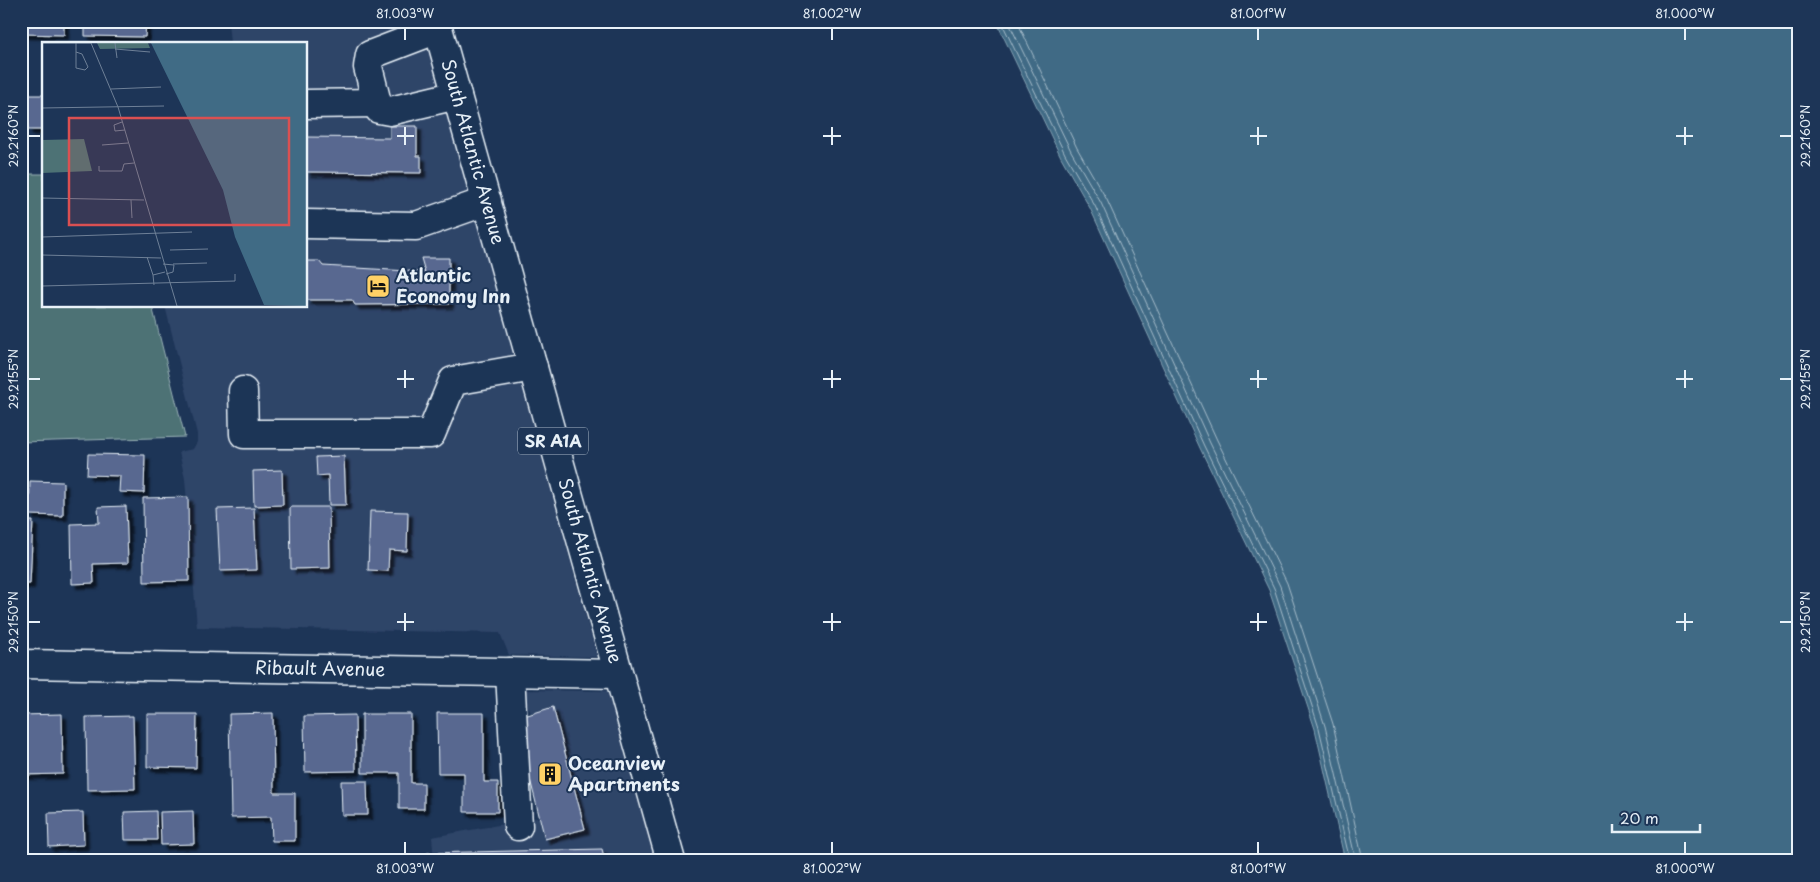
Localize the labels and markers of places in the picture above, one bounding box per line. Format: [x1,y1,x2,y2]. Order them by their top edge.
place label: Atlantic Economy Inn [395,261,510,309]
hotel icon: Atlantic Economy Inn [365,273,391,299]
place label: Oceanview Apartments [568,749,680,797]
building icon: Oceanview Apartments [537,761,563,787]

